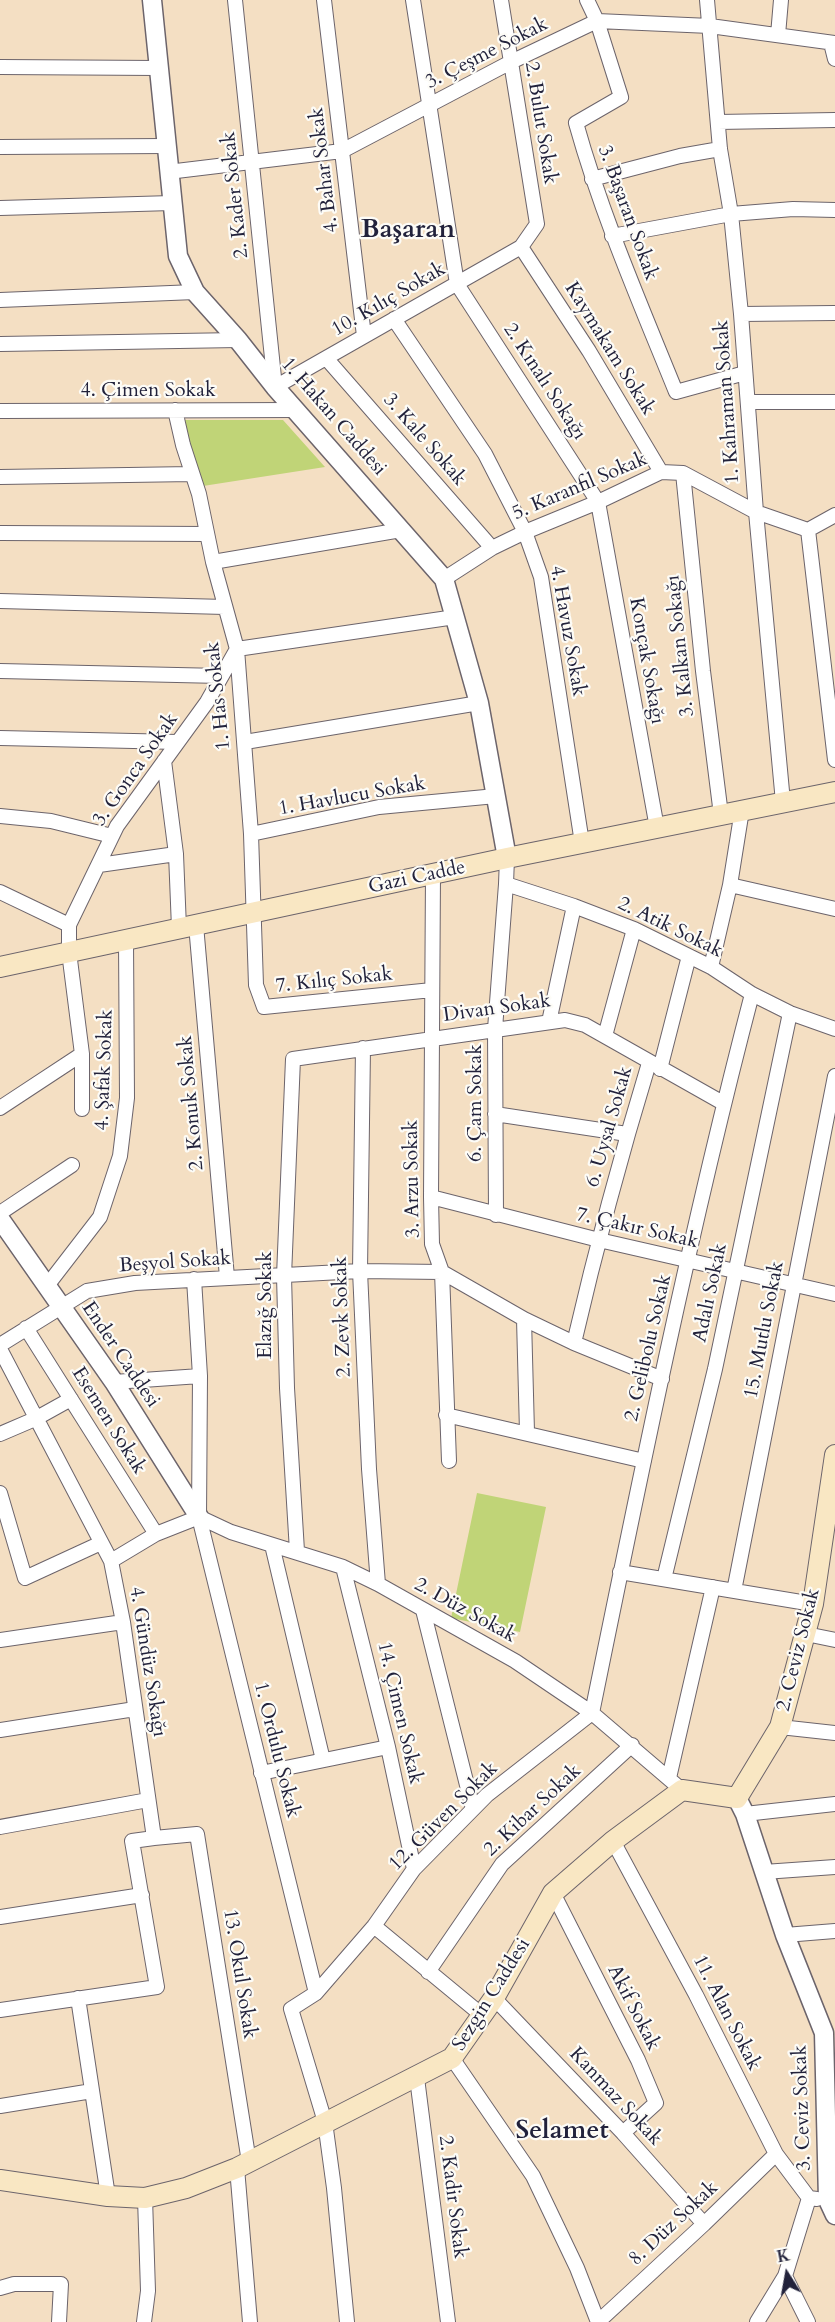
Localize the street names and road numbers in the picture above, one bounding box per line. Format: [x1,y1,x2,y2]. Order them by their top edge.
street label: 3. Çeşme Sokak [422,13,552,95]
street label: 2. Bulut Sokak [518,60,562,186]
street label: 4. Bahar Sokak [305,106,345,234]
street label: 2. Kader Sokak [217,130,255,260]
street label: 3. Başaran Sokak [591,142,663,284]
street label: 10. Kılıç Sokak [328,258,450,342]
street label: Kaymakam Sokak [559,278,659,420]
street label: 2. Kınalı Sokağı [497,319,591,445]
street label: 1. Kahraman Sokak [710,319,746,485]
street label: 1. Hakan Caddesi [275,353,391,481]
street label: 4. Çimen Sokak [80,379,216,403]
street label: 3. Kale Sokak [377,389,471,491]
street label: 5. Karanfil Sokak [509,448,651,526]
street label: 4. Havuz Sokak [544,564,590,698]
street label: 3. Kalkan Sokağı [662,574,700,718]
street label: Konçak Sokağı [623,596,669,726]
street label: 1. Has Sokak [201,641,237,751]
street label: 3. Gonca Sokak [88,709,184,831]
street label: 1. Havlucu Sokak [277,772,427,822]
street label: Gazi Cadde [366,856,468,900]
street label: 2. Atik Sokak [614,892,726,964]
street label: 7. Kılıç Sokak [274,963,394,999]
street label: Divan Sokak [442,990,552,1028]
street label: 4. Şafak Sokak [91,1009,119,1131]
street label: 2. Konuk Sokak [174,1034,210,1172]
street label: 6. Çam Sokak [464,1044,488,1162]
street label: 6. Uysal Sokak [581,1064,639,1190]
street label: 3. Arzu Sokak [400,1120,426,1238]
street label: 7. Çakır Sokak [574,1203,700,1255]
street label: Adalı Sokak [689,1241,733,1345]
street label: Beşyol Sokak [118,1247,232,1279]
street label: Elazığ Sokak [254,1251,278,1359]
street label: 2. Zevk Sokak [329,1256,357,1378]
street label: 15. Mutlu Sokak [740,1259,790,1401]
street label: 2. Gelibolu Sokak [620,1272,678,1424]
street label: Ender Caddesi [76,1297,164,1413]
street label: Esemen Sokak [66,1363,150,1479]
street label: 2. Düz Sokak [410,1573,520,1649]
street label: 4. Gündüz Sokağı [123,1585,171,1739]
street label: 2. Ceviz Sokak [772,1586,826,1714]
street label: 14. Çimen Sokak [371,1639,427,1787]
street label: 1. Ordulu Sokak [248,1680,304,1820]
street label: 12. Güven Sokak [384,1757,504,1877]
street label: 2. Kibar Sokak [479,1760,587,1862]
street label: 13. Okul Sokak [217,1907,261,2041]
street label: Sezgin Caddesi [448,1934,536,2056]
street label: 11. Alan Sokak [687,1951,765,2075]
street label: Akif Sokak [601,1961,665,2055]
street label: Kanmaz Sokak [563,2043,667,2151]
street label: 3. Ceviz Sokak [789,2045,817,2171]
street label: 2. Kadir Sokak [433,2134,471,2260]
street label: 8. Düz Sokak [624,2177,724,2271]

